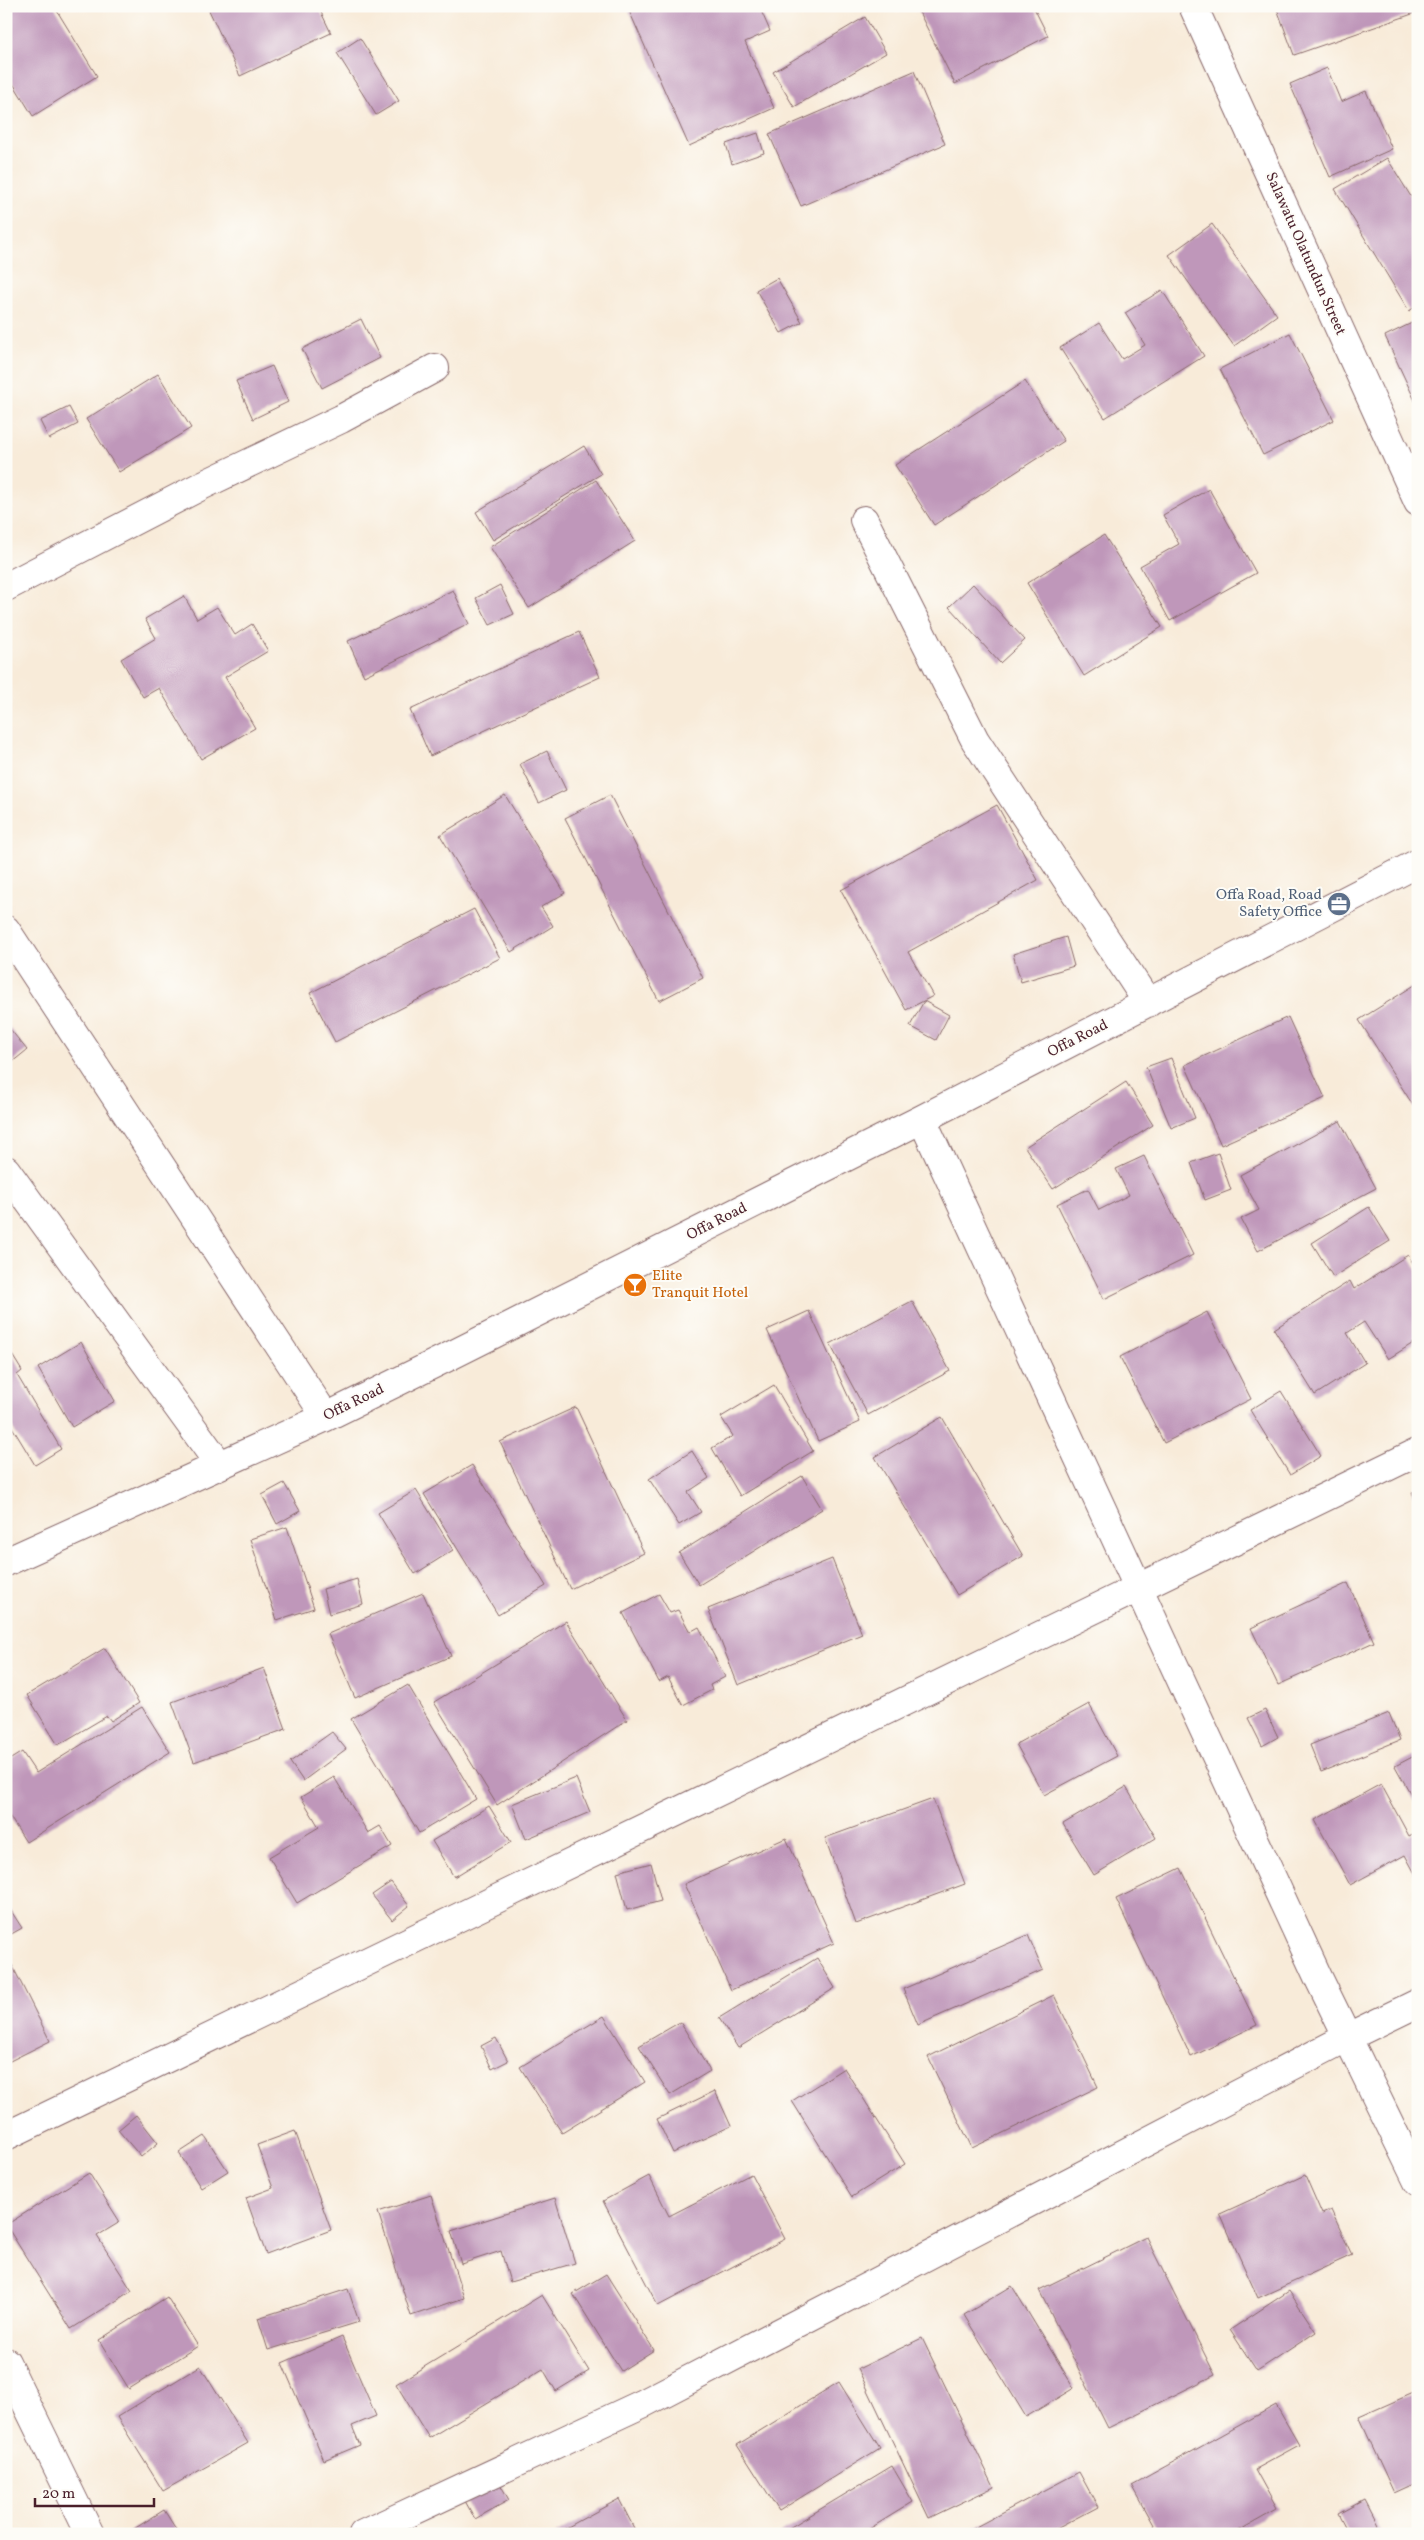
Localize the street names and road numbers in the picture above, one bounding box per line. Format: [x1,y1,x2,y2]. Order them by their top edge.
street label: Salawatu Olatundun Street [1260,169,1350,339]
street label: Offa Road [1044,1015,1112,1063]
street label: Offa Road [683,1198,751,1246]
street label: Offa Road [320,1379,388,1427]

